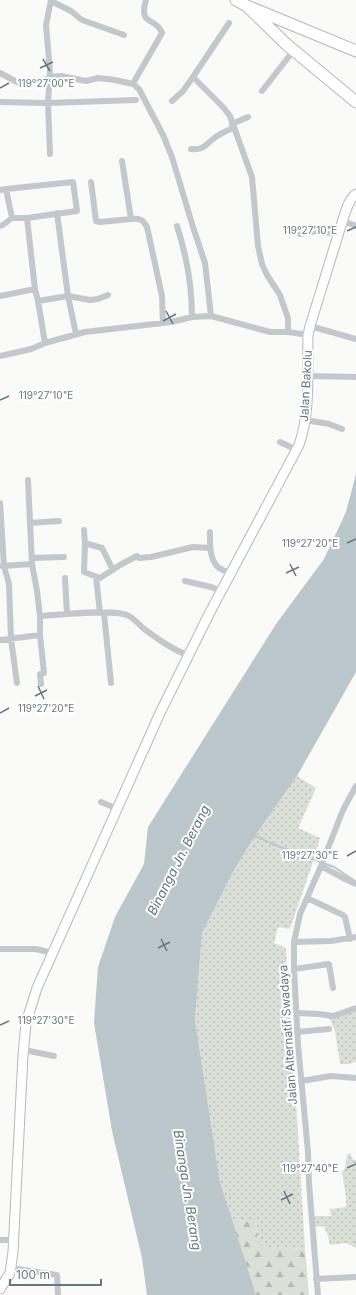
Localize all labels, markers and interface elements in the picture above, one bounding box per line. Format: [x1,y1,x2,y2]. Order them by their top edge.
text: 119°27'00"E [18,77,74,89]
text: 119°27'10"E [283,224,337,236]
street label: Jalan Bakolu [296,350,315,422]
text: 119°27'10"E [19,389,73,401]
text: 119°27'20"E [282,537,338,549]
text: 119°27'20"E [18,702,74,714]
water label: Binanga Jn. Berang [143,802,213,918]
text: 119°27'30"E [282,849,338,861]
street label: Jalan Alternatif Swadaya [275,964,300,1106]
text: 119°27'30"E [18,1014,74,1026]
water label: Binanga Jn. Berang [171,1129,205,1251]
text: 119°27'40"E [282,1162,338,1174]
scale bar [10,1261,101,1287]
text: 100 m [16,1267,50,1282]

